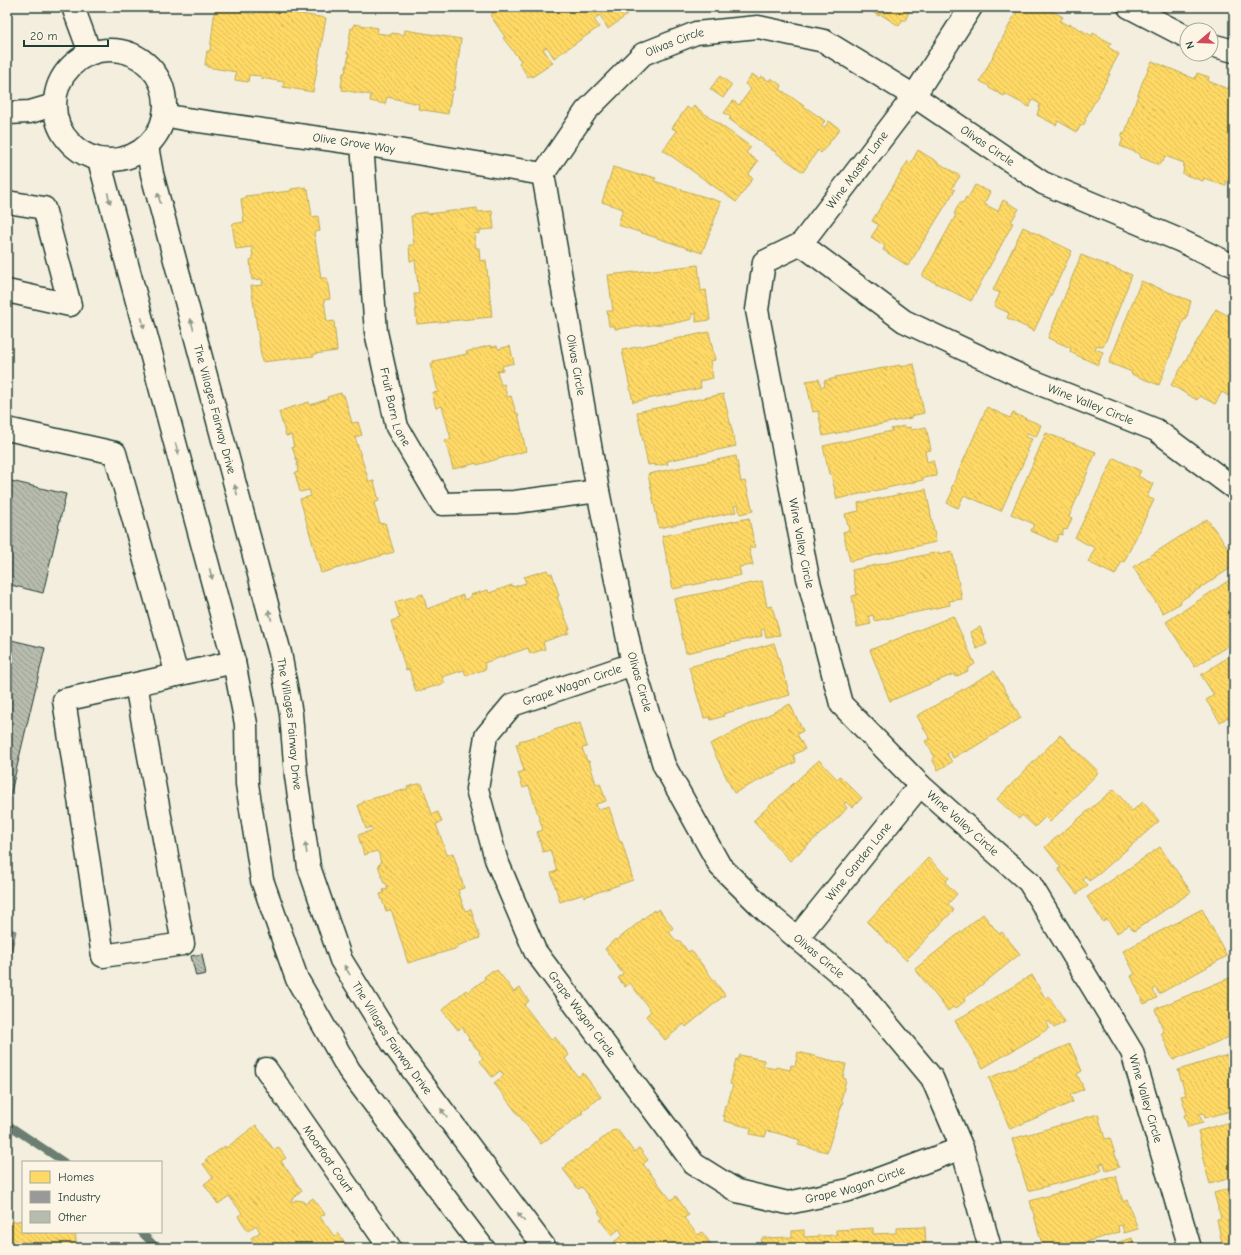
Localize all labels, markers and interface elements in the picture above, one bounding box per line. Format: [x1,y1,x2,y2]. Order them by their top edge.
scale bar [24,22,108,48]
north arrow [1179,22,1219,62]
street label: Olivas Circle [643,25,705,59]
text: 20 m [30,29,58,43]
text: N [1183,40,1197,51]
street label: Olivas Circle [958,122,1017,169]
street label: Wine Master Lane [823,128,891,212]
street label: Olive Grove Way [312,130,397,156]
one-way arrow [106,192,112,204]
one-way arrow [156,192,162,204]
one-way arrow [140,317,146,329]
one-way arrow [189,317,195,329]
street label: Olivas Circle [564,333,588,397]
street label: The Villages Fairway Drive [191,343,239,475]
street label: Fruit Barn Lane [377,366,414,449]
street label: Wine Valley Circle [1046,381,1136,427]
one-way arrow [174,443,180,455]
one-way arrow [233,484,239,496]
street label: Wine Valley Circle [786,497,817,590]
one-way arrow [208,568,214,580]
one-way arrow [266,609,272,622]
street label: Olivas Circle [625,650,655,714]
street label: The Villages Fairway Drive [274,657,305,791]
street label: Grape Wagon Circle [521,661,623,709]
street label: Wine Valley Circle [924,787,1002,859]
street label: Wine Garden Lane [823,820,894,904]
one-way arrow [303,841,309,854]
street label: Olivas Circle [791,931,847,981]
one-way arrow [344,964,351,976]
street label: Grape Wagon Circle [545,968,619,1060]
street label: The Villages Fairway Drive [349,979,435,1097]
street label: Wine Valley Circle [1126,1053,1165,1144]
one-way arrow [439,1107,448,1118]
street label: Moorfoot Court [300,1122,357,1195]
legend [22,1161,162,1233]
street label: Grape Wagon Circle [804,1163,907,1206]
text: Homes [58,1170,94,1184]
text: Industry [58,1190,101,1204]
text: Other [58,1210,87,1224]
one-way arrow [517,1211,526,1222]

